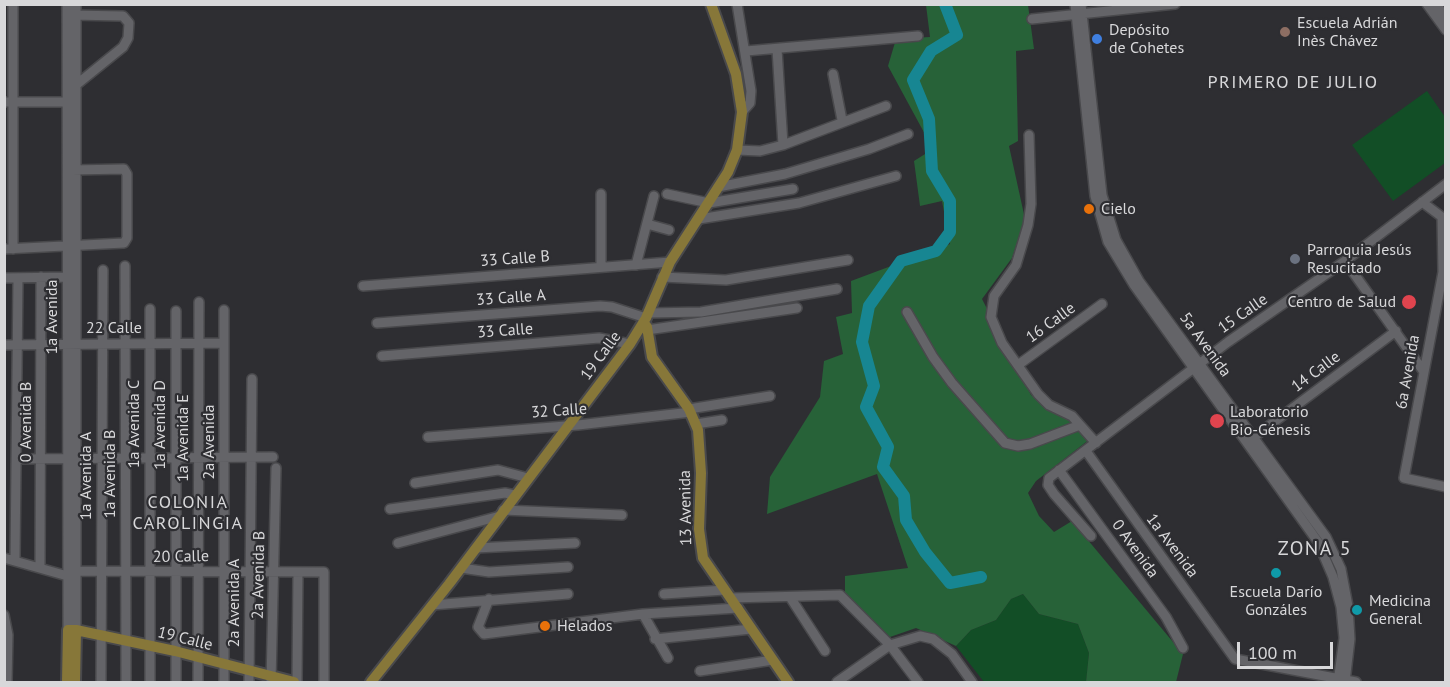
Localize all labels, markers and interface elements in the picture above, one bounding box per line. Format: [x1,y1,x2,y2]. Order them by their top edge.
place label: Escuela Adrián Inès Chávez [1297,13,1398,51]
place label: Depósito de Cohetes [1109,20,1184,58]
marker: Escuela Adrián Inès Chávez [1278,25,1292,39]
marker: Depósito de Cohetes [1090,32,1104,46]
district label: PRIMERO DE JULIO [1208,72,1378,94]
place label: Cielo [1101,199,1136,219]
marker: Cielo [1082,202,1096,216]
place label: Parroquia Jesús Resucitado [1307,240,1411,278]
street label: 33 Calle B [480,247,550,271]
marker: Parroquia Jesús Resucitado [1288,252,1302,266]
street label: 1a Avenida [42,280,62,354]
street label: 33 Calle A [476,286,546,310]
street label: 15 Calle [1215,290,1271,338]
place label: Centro de Salud [1287,292,1396,312]
marker: Centro de Salud [1400,293,1418,311]
street label: 16 Calle [1023,299,1079,347]
street label: 5a Avenida [1175,309,1235,381]
street label: 22 Calle [86,318,142,338]
street label: 33 Calle [476,319,534,343]
street label: 19 Calle [577,328,625,384]
street label: 6a Avenida [1392,333,1424,411]
street label: 14 Calle [1288,347,1344,397]
street label: 1a Avenida C [124,380,144,468]
street label: 1a Avenida D [150,380,170,470]
street label: 0 Avenida B [16,382,36,462]
street label: 1a Avenida E [173,394,193,482]
street label: 32 Calle [530,399,588,423]
place label: Laboratorio Bio-Génesis [1230,402,1311,440]
street label: 2a Avenida [199,405,219,479]
marker: Laboratorio Bio-Génesis [1208,412,1226,430]
street label: 1a Avenida B [100,430,120,518]
street label: 1a Avenida A [76,432,96,520]
street label: 13 Avenida [676,470,696,546]
district label: COLONIA CAROLINGIA [133,492,243,534]
street label: 1a Avenida [1142,510,1202,582]
street label: 0 Avenida [1108,516,1162,582]
street label: 2a Avenida B [249,531,269,619]
district label: ZONA 5 [1278,537,1352,561]
street label: 20 Calle [153,547,209,567]
street label: 2a Avenida A [224,559,244,647]
marker: Escuela Darío Gonzáles [1269,566,1283,580]
place label: Escuela Darío Gonzáles [1230,582,1322,620]
place label: Medicina General [1369,591,1431,629]
marker: Medicina General [1350,603,1364,617]
place label: Helados [557,616,612,636]
marker: Helados [538,619,552,633]
street label: 19 Calle [156,623,214,655]
scale bar [1240,630,1336,668]
text: 100 m [1248,641,1297,664]

